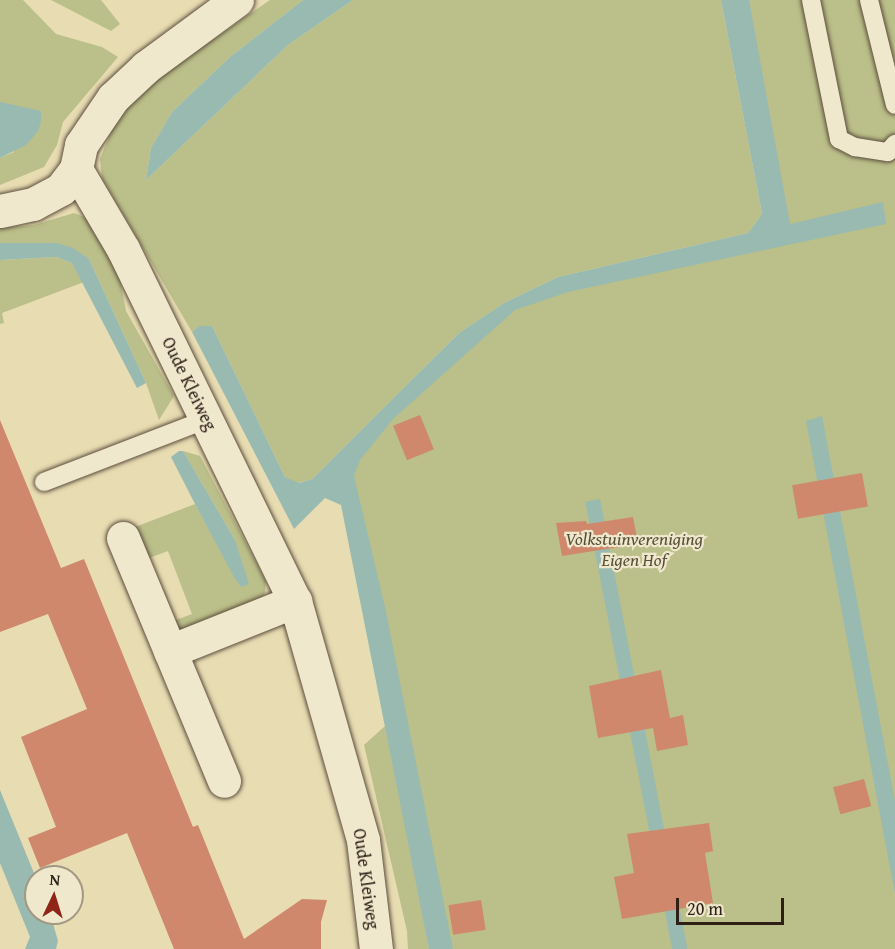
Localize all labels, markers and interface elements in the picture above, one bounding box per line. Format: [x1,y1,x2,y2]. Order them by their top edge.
street label: Oude Kleiweg [157,334,221,434]
park label: Volkstuinvereniging Eigen Hof [565,529,703,572]
street label: Oude Kleiweg [348,827,384,931]
north arrow [24,865,84,925]
text: N [49,867,61,891]
scale bar [679,886,787,924]
text: 20 m [687,895,723,922]

